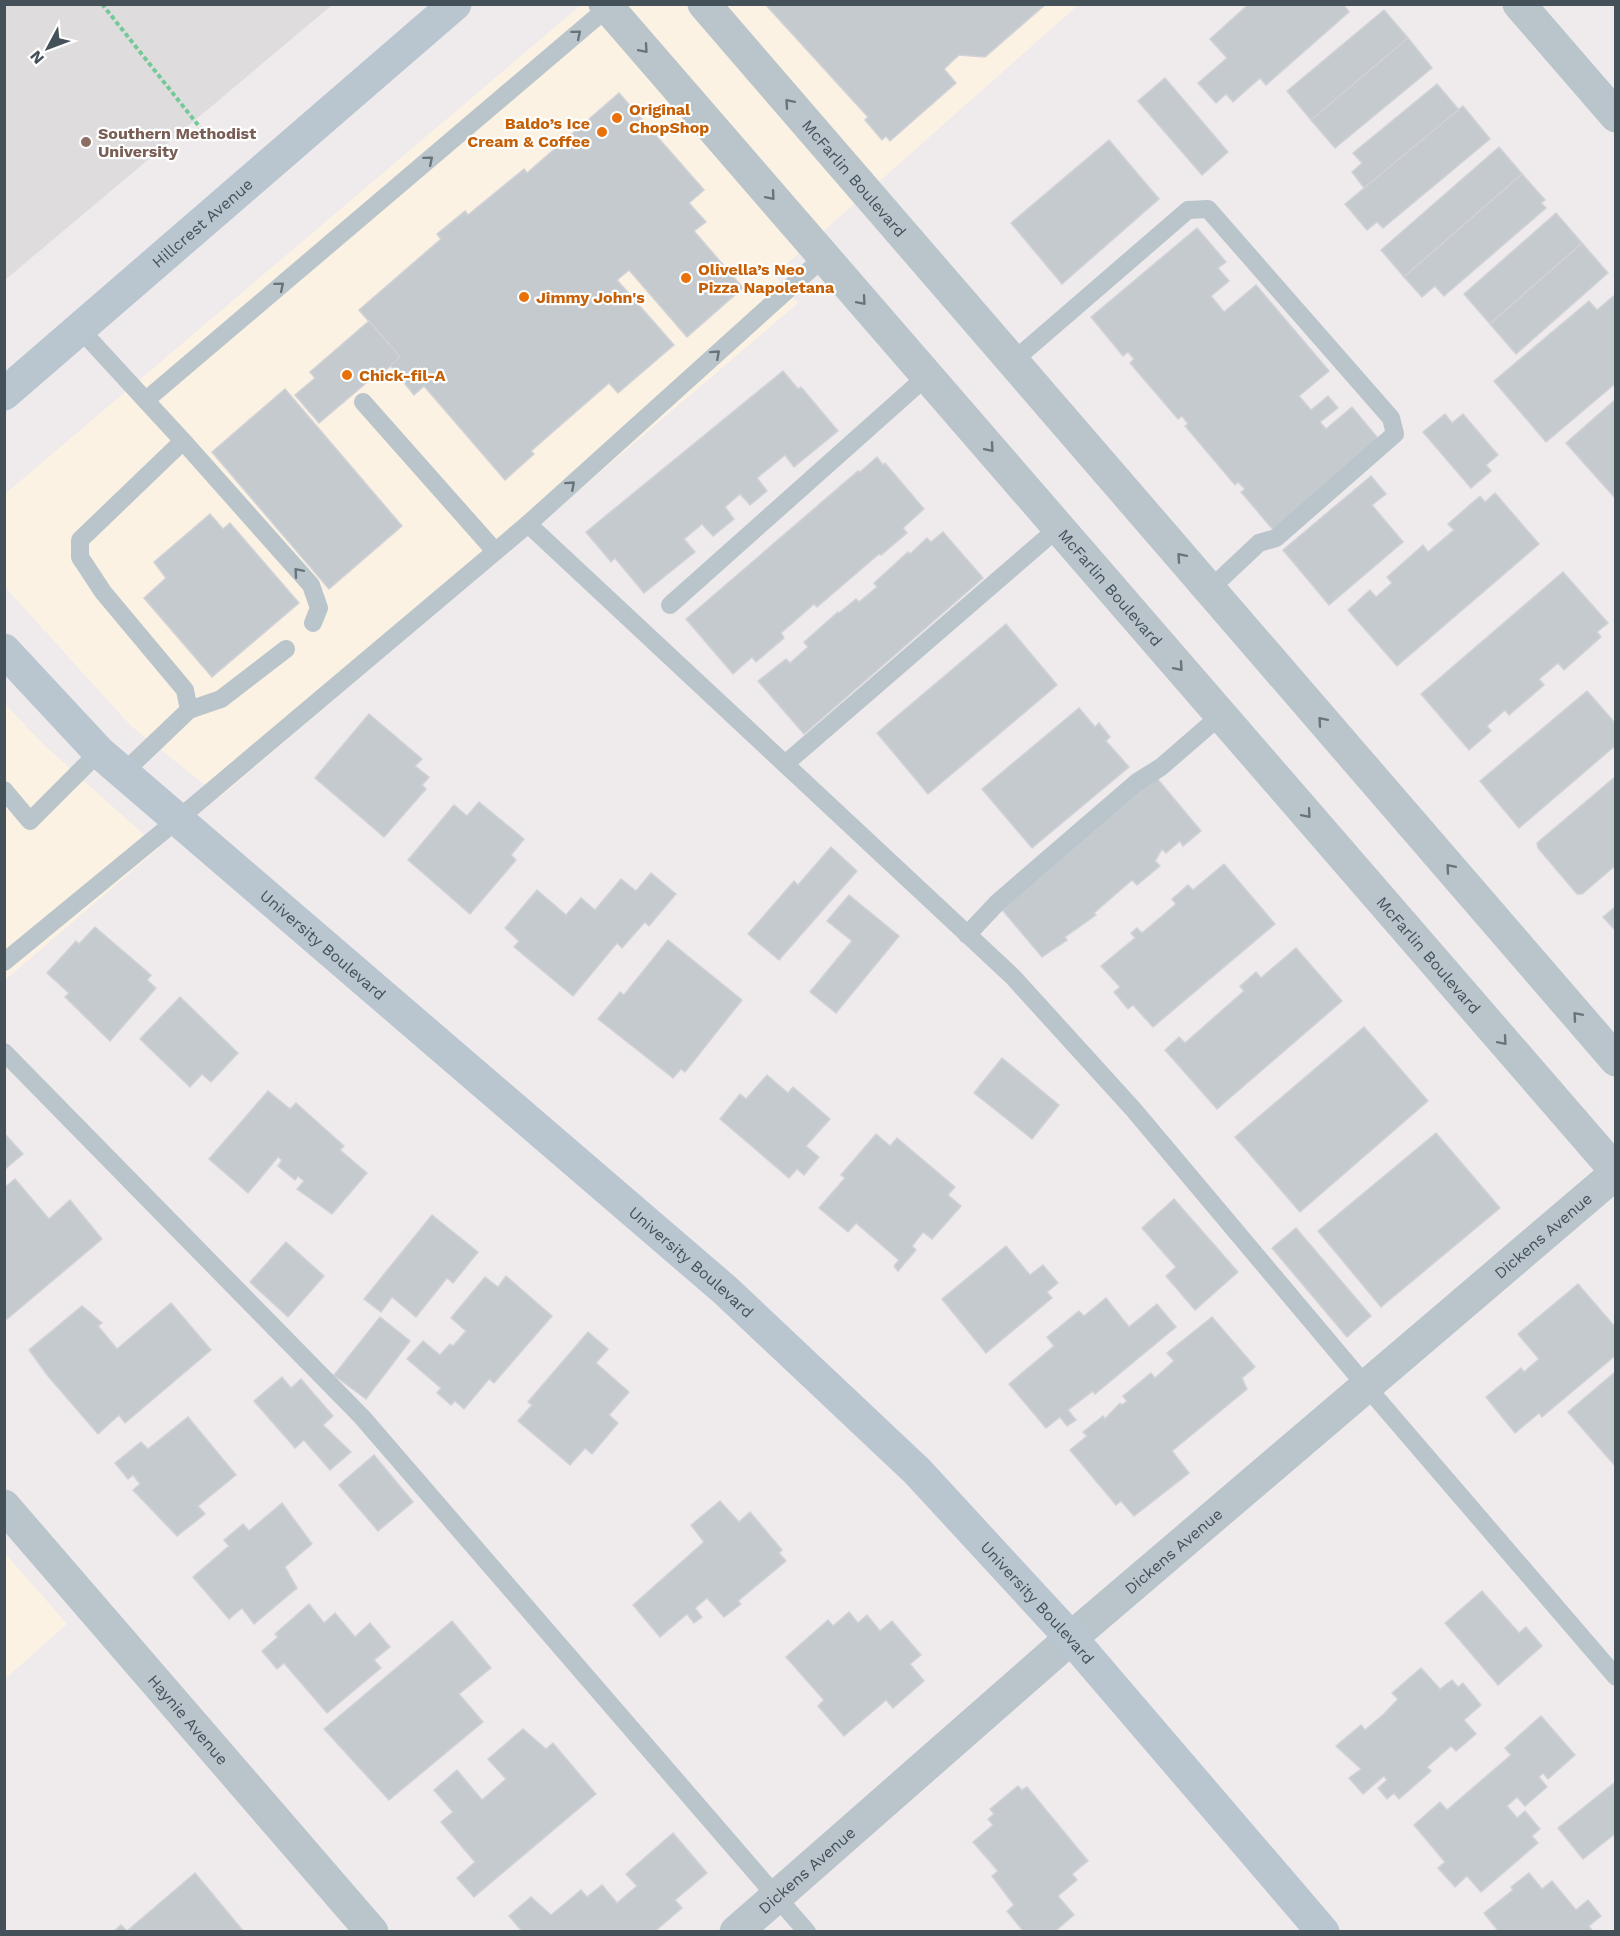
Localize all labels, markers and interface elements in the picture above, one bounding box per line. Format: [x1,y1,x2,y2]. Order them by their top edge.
north arrow [18,18,78,78]
one-way arrow [570,30,581,41]
one-way arrow [636,42,647,53]
text: N [26,47,48,68]
one-way arrow [785,99,796,110]
place label: Original ChopShop [629,100,709,137]
marker: Original ChopShop [610,111,624,125]
place label: Baldo’s Ice Cream & Coffee [467,114,590,151]
street label: McFarlin Boulevard [798,116,910,241]
place label: Southern Methodist University [98,124,256,161]
marker: Baldo’s Ice Cream & Coffee [595,125,609,139]
marker: Southern Methodist University [79,135,93,149]
one-way arrow [422,156,433,167]
street label: Hillcrest Avenue [148,174,257,272]
one-way arrow [764,189,775,200]
place label: Olivella’s Neo Pizza Napoletana [698,260,835,297]
marker: Olivella’s Neo Pizza Napoletana [679,271,693,285]
one-way arrow [273,282,284,293]
place label: Jimmy John's [536,288,645,307]
marker: Jimmy John's [517,290,531,304]
one-way arrow [855,294,866,305]
one-way arrow [709,350,720,361]
place label: Chick-fil-A [359,366,446,385]
marker: Chick-fil-A [340,368,354,382]
one-way arrow [983,441,994,452]
one-way arrow [564,481,575,492]
street label: McFarlin Boulevard [1054,525,1166,650]
one-way arrow [1177,553,1188,564]
one-way arrow [294,568,305,579]
one-way arrow [1172,660,1183,671]
one-way arrow [1318,717,1329,728]
one-way arrow [1300,807,1311,818]
one-way arrow [1446,864,1457,875]
street label: University Boulevard [256,886,389,1004]
street label: McFarlin Boulevard [1372,893,1484,1018]
one-way arrow [1573,1012,1584,1023]
one-way arrow [1496,1034,1507,1045]
street label: Dickens Avenue [1490,1189,1596,1283]
street label: University Boulevard [625,1203,757,1322]
street label: Dickens Avenue [1121,1504,1226,1598]
street label: University Boulevard [977,1537,1098,1668]
street label: Haynie Avenue [144,1671,232,1769]
street label: Dickens Avenue [755,1823,859,1918]

